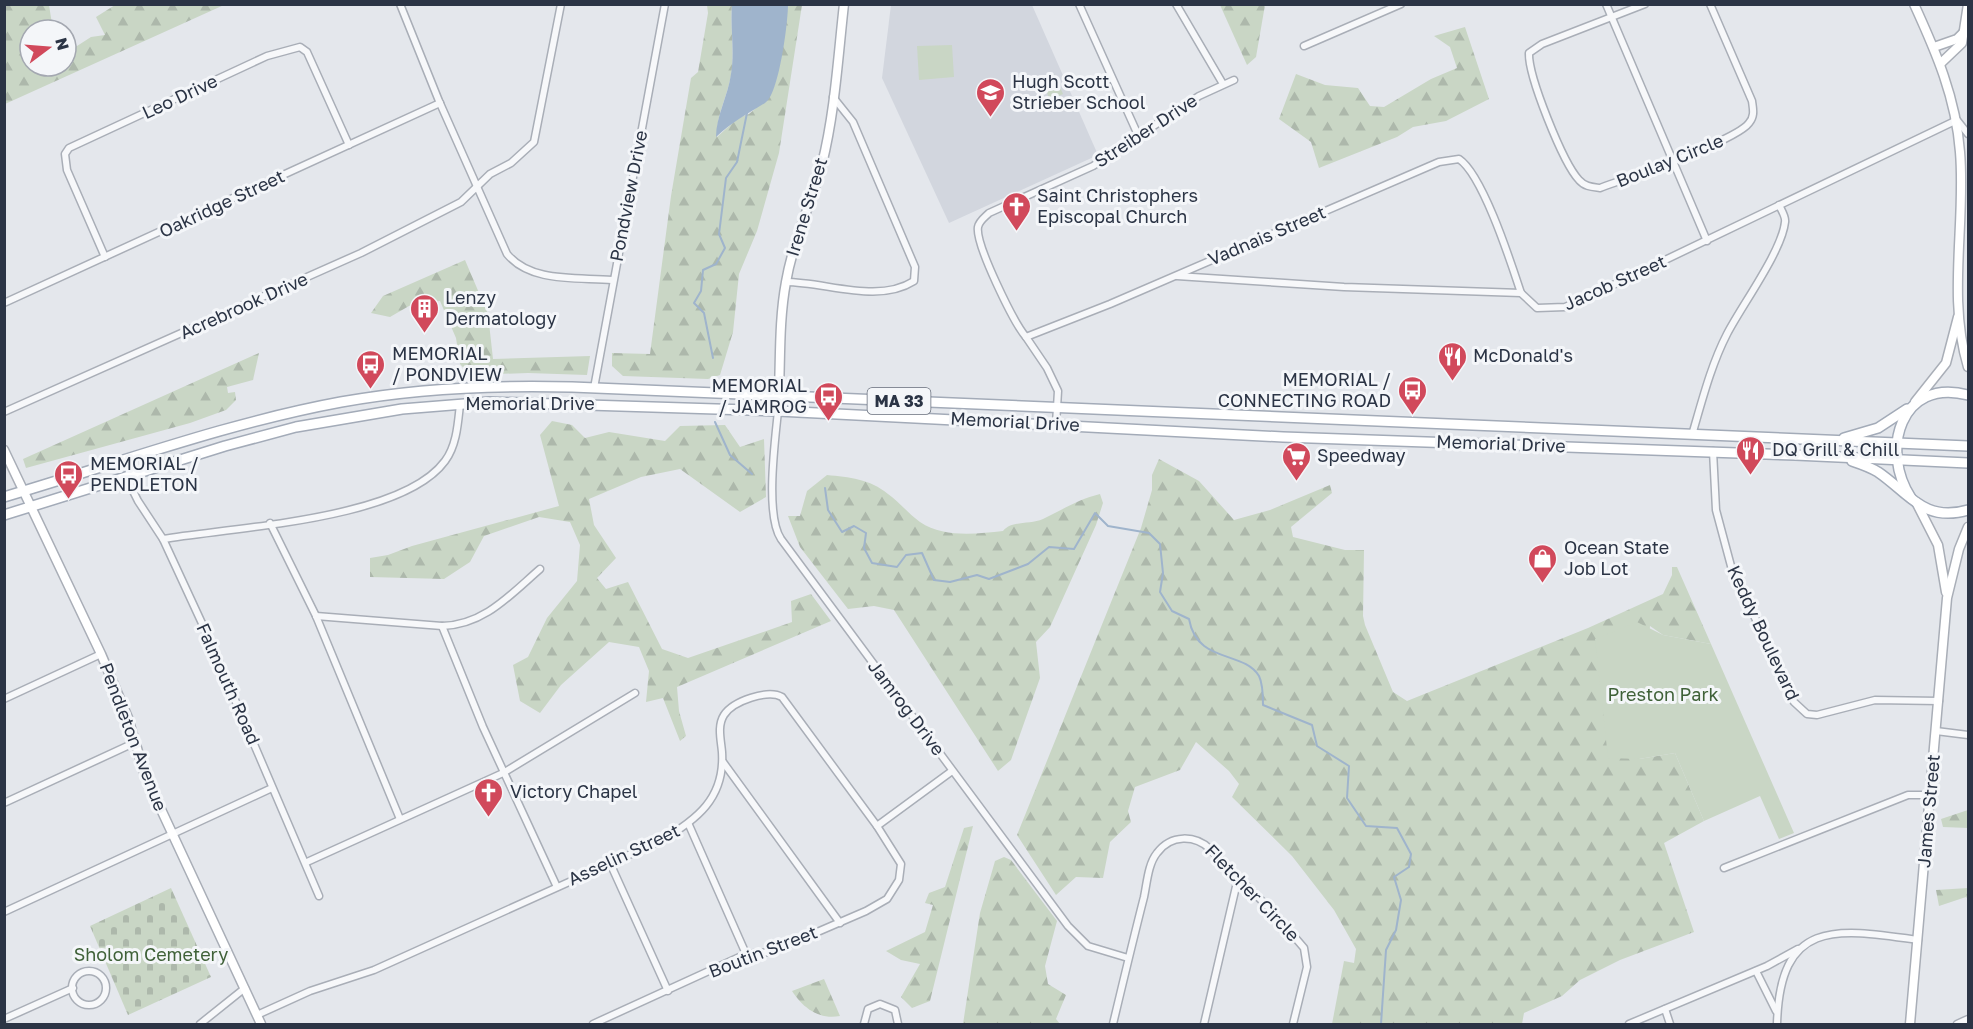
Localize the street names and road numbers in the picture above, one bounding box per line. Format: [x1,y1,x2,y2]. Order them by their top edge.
street label: Leo Drive [138,69,221,123]
street label: Streiber Drive [1090,89,1201,172]
street label: Pondview Drive [604,128,652,263]
street label: Boulay Circle [1613,129,1726,192]
street label: Irene Street [781,155,832,259]
street label: Oakridge Street [155,164,288,242]
street label: Vadnais Street [1204,200,1329,270]
street label: Jacob Street [1560,250,1669,314]
street label: Acrebrook Drive [176,267,311,343]
road number: MA 33 [868,388,930,414]
street label: Memorial Drive [465,392,595,414]
street label: Memorial Drive [950,407,1080,435]
street label: Memorial Drive [1436,430,1566,456]
street label: Keddy Boulevard [1723,562,1805,703]
street label: Falmouth Road [192,619,266,748]
street label: Jamrog Drive [864,655,950,760]
street label: Pendleton Avenue [95,659,172,814]
street label: James Street [1912,753,1944,869]
street label: Asselin Street [564,819,683,890]
street label: Fletcher Circle [1201,839,1305,945]
street label: Boutin Street [705,920,820,982]

